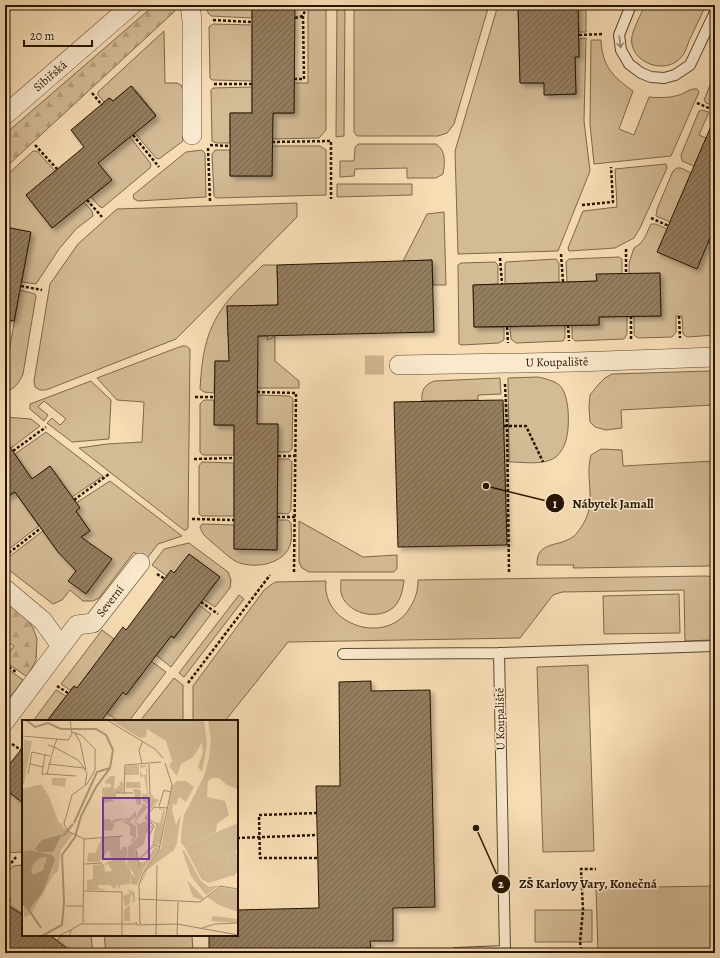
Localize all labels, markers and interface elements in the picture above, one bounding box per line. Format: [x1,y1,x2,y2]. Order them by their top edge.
scale bar [24,22,92,48]
text: 20 m [30,28,54,44]
one-way arrow [616,35,624,48]
street label: Sibiřská [30,57,71,95]
street label: U Koupaliště [526,353,588,371]
callout: Nábytek Jamall [545,491,662,516]
text: Nábytek Jamall [572,495,654,512]
text: 1 [553,496,558,512]
street label: Severní [92,582,128,620]
street label: U Koupaliště [491,688,509,750]
inset map [22,720,238,936]
callout: ZŠ Karlovy Vary, Konečná [491,871,665,896]
text: ZŠ Karlovy Vary, Konečná [519,875,658,892]
text: 2 [498,876,504,892]

